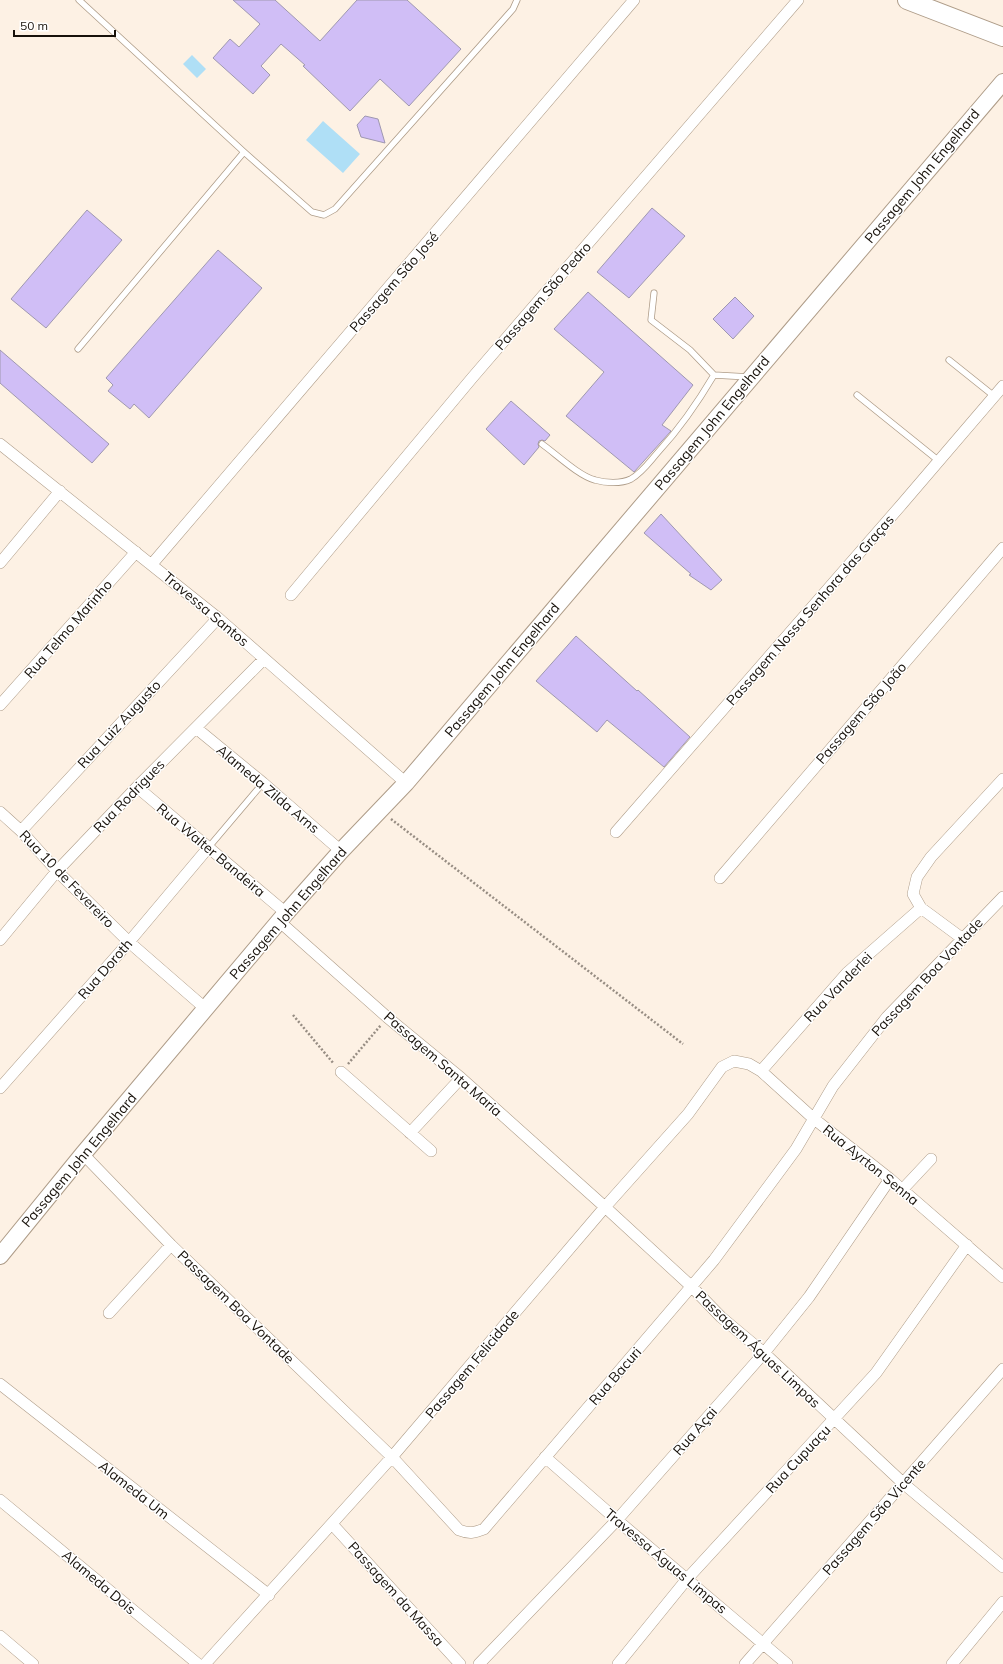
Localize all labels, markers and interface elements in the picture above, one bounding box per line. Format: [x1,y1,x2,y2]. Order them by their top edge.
scale bar [14,12,115,38]
text: 50 m [20,18,48,33]
street label: Passagem John Engelhard [860,105,984,247]
street label: Passagem São José [345,228,443,336]
street label: Passagem São Pedro [491,238,595,354]
street label: Passagem John Engelhard [650,352,774,494]
street label: Passagem Nossa Senhora das Graças [722,511,898,709]
street label: Travessa Santos [159,568,253,650]
street label: Rua Telmo Marinho [20,576,116,682]
street label: Passagem John Engelhard [440,599,564,741]
street label: Passagem São João [812,658,910,768]
street label: Rua Luiz Augusto [73,676,165,772]
street label: Alameda Zilda Arns [213,741,323,837]
street label: Rua Rodrigues [89,755,169,837]
street label: Rua Walter Bandeira [153,799,269,901]
street label: Rua 10 de Fevereiro [16,826,118,932]
street label: Passagem John Engelhard [225,843,351,983]
street label: Passagem Boa Vontade [867,914,987,1040]
street label: Rua Doroth [74,935,136,1003]
street label: Rua Vanderlei [800,948,876,1026]
street label: Passagem Santa Maria [380,1008,506,1120]
street label: Passagem John Engelhard [17,1089,141,1231]
street label: Rua Ayrton Senna [819,1121,923,1209]
street label: Passagem Boa Vontade [174,1247,298,1367]
street label: Passagem Águas Limpas [692,1286,824,1412]
street label: Passagem Felicidade [421,1306,523,1422]
street label: Rua Bacuri [585,1343,645,1409]
street label: Rua Açai [669,1403,721,1459]
street label: Rua Cupuaçu [762,1421,834,1497]
street label: Passagem São Vicente [819,1455,929,1579]
street label: Alameda Um [95,1457,173,1523]
street label: Travessa Águas Limpas [601,1504,731,1618]
street label: Passagem da Massa [344,1538,448,1650]
street label: Alameda Dois [58,1546,140,1618]

